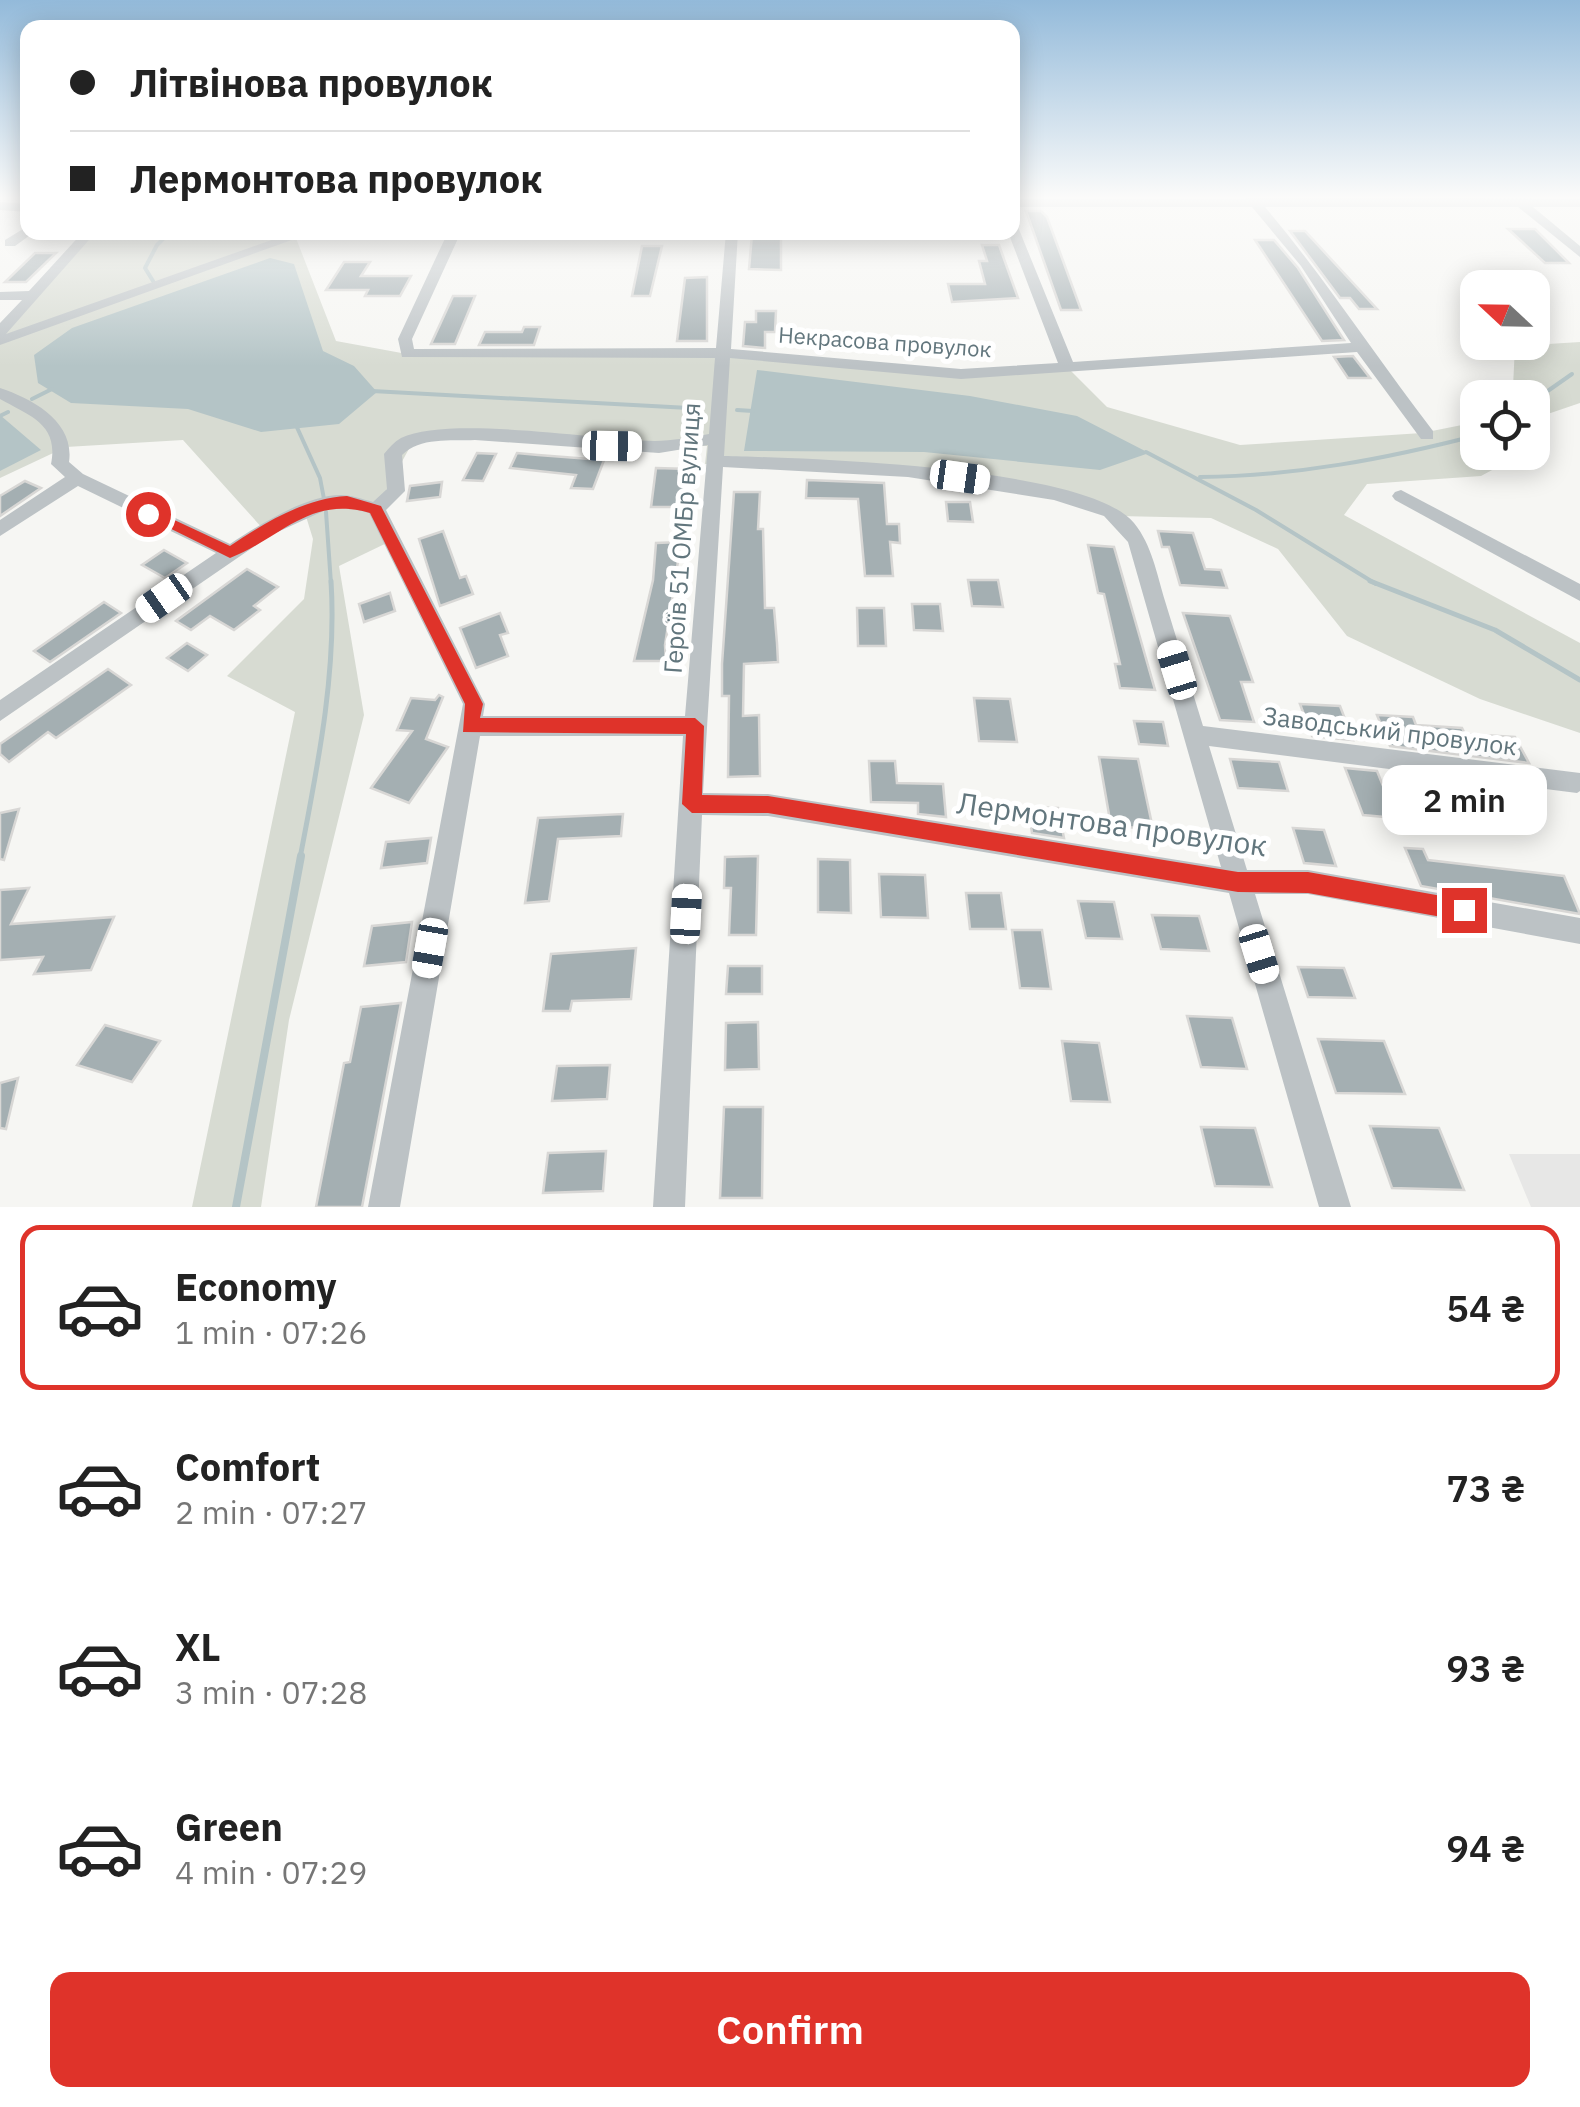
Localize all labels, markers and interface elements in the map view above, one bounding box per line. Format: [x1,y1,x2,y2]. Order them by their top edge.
text: Літвінова провулок [130,58,493,107]
text: Лермонтова провулок [130,154,543,203]
north arrow [1460,270,1550,360]
map controls [1460,270,1550,470]
street label: Некрасова провулок [777,320,993,363]
button: locate [1460,380,1550,470]
street label: Героїв 51 ОМБр вулиця [656,401,707,675]
car [582,430,642,462]
car [928,458,992,496]
route start [126,492,171,537]
car [131,569,197,627]
car [1154,637,1200,703]
street label: Заводський провулок [1261,699,1519,762]
callout: 2 min [1382,765,1546,835]
text: 2 min [1423,779,1506,821]
street label: Лермонтова провулок [955,782,1270,865]
car [669,883,703,945]
route end [1442,888,1487,933]
car [410,916,450,980]
car [1236,921,1282,987]
text: Economy [175,1262,337,1311]
icon: car [55,1263,145,1353]
text: 54 ₴ [1446,1283,1525,1332]
text: 1 min · 07:26 [175,1311,368,1353]
text: Comfort [175,1442,320,1491]
icon: car [55,1443,145,1533]
text: 73 ₴ [1446,1463,1525,1512]
text: 2 min · 07:27 [175,1491,368,1533]
text: XL [175,1622,221,1671]
icon: car [55,1623,145,1713]
text: 93 ₴ [1446,1643,1525,1692]
text: 3 min · 07:28 [175,1671,368,1713]
text: Green [175,1802,283,1851]
icon: car [55,1803,145,1893]
text: 94 ₴ [1446,1823,1525,1872]
text: 4 min · 07:29 [175,1851,368,1893]
button: Confirm [50,1972,1530,2087]

